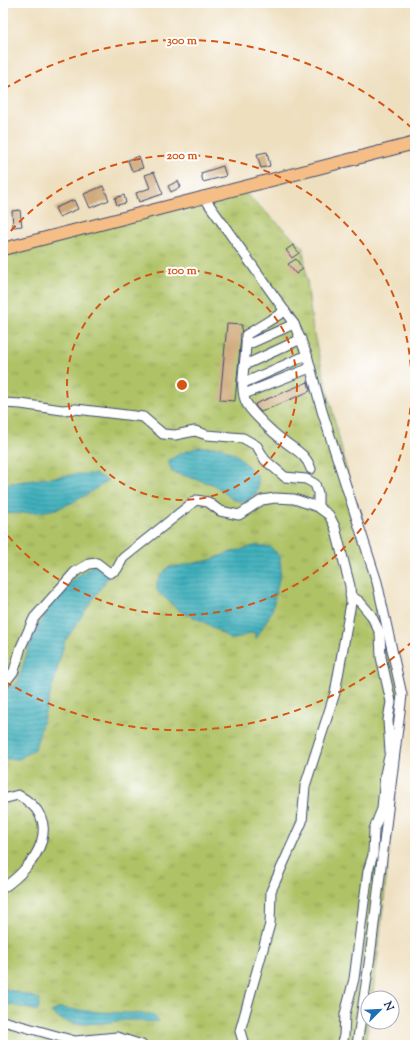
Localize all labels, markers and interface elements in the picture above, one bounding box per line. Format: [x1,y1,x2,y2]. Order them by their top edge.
text: 300 m [167,32,197,50]
text: 200 m [167,147,197,165]
text: 100 m [166,262,197,280]
centre of rings [175,378,189,392]
north arrow [360,990,400,1030]
text: N [379,998,397,1014]

